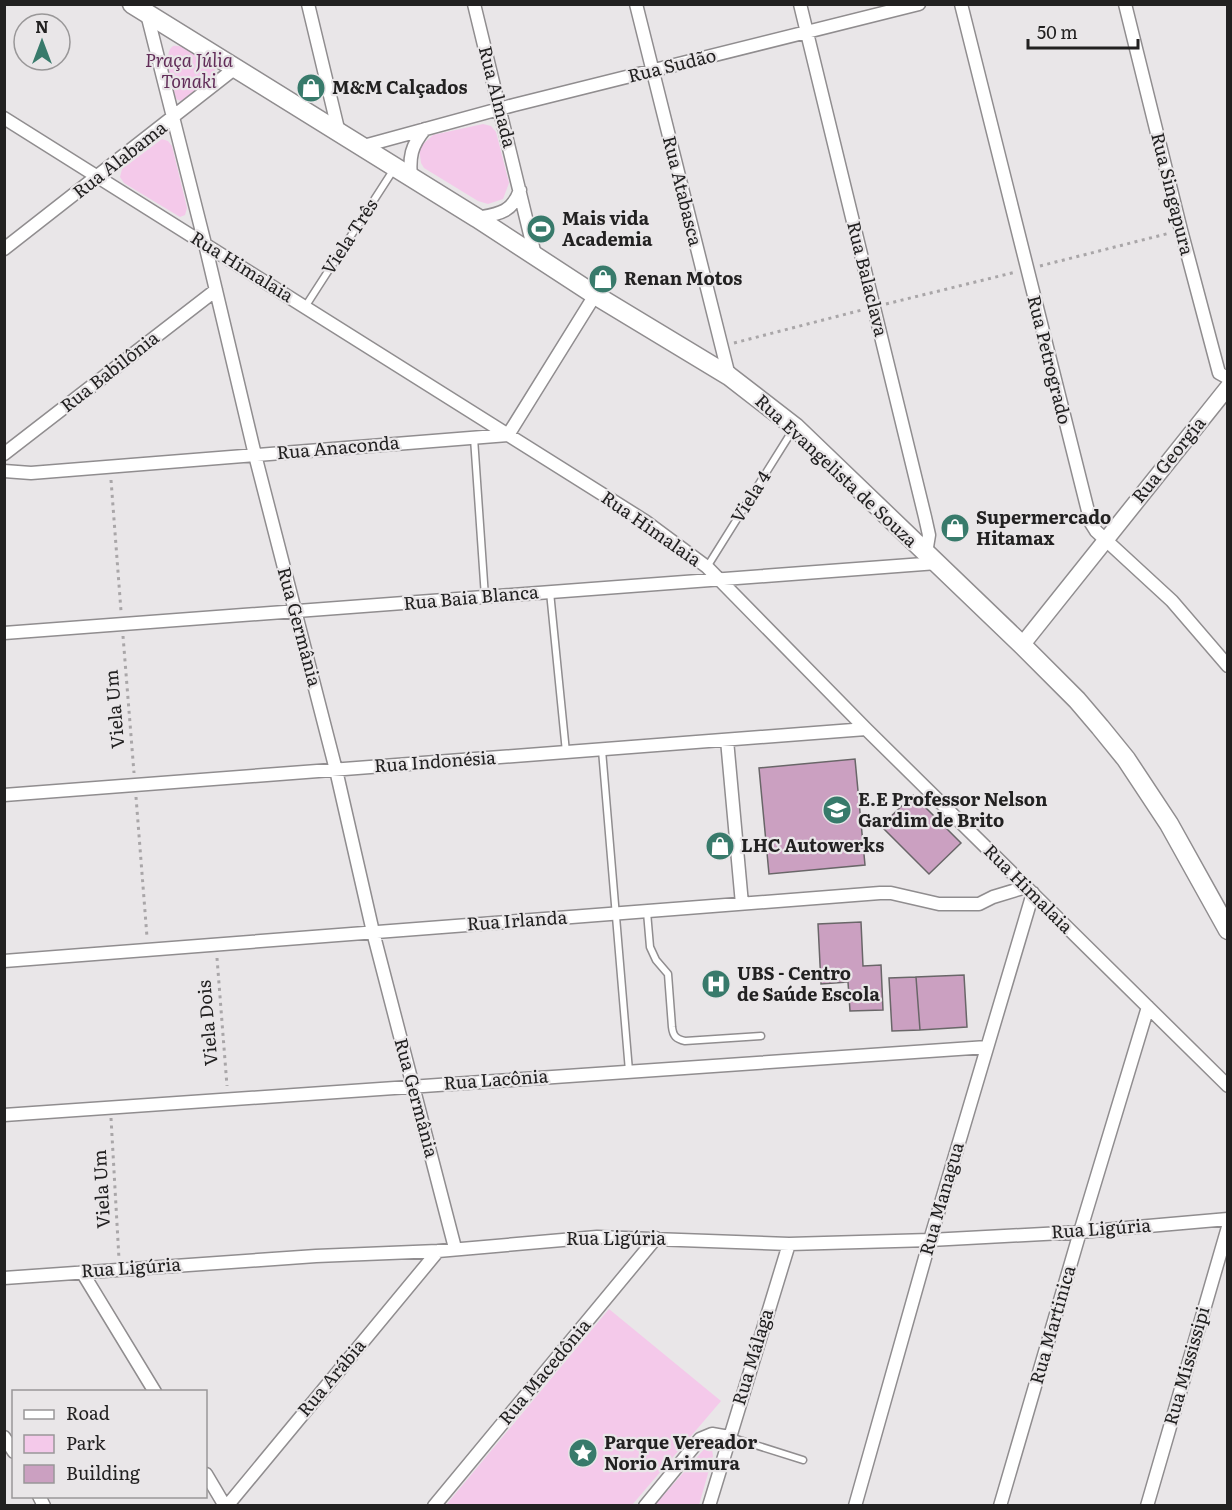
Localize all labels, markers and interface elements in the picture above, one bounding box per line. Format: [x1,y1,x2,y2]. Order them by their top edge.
north arrow [12,12,72,72]
scale bar [1028,12,1138,50]
text: N [35,14,49,38]
text: 50 m [1037,18,1078,45]
street label: Rua Sudão [625,41,719,89]
street label: Rua Almada [473,43,524,151]
park label: Praça Júlia Tonaki [145,46,234,94]
shop icon: M&M Calçados [295,72,327,104]
place label: M&M Calçados [332,73,467,100]
street label: Rua Alabama [66,113,172,204]
street label: Rua Singapura [1145,129,1202,258]
street label: Rua Atabasca [657,133,710,249]
street label: Viela Três [314,193,383,280]
place label: Mais vida Academia [562,204,653,252]
sports icon: Mais vida Academia [525,213,557,245]
street label: Rua Balaclava [841,218,896,339]
street label: Rua Himalaia [186,223,300,308]
shop icon: Renan Motos [587,263,619,295]
place label: Renan Motos [624,264,742,291]
street label: Rua Petrogrado [1021,292,1080,427]
street label: Rua Babilônia [54,323,164,418]
street label: Rua Evangelista de Souza [750,387,925,553]
street label: Rua Georgia [1124,410,1211,508]
street label: Rua Anaconda [275,428,401,465]
street label: Viela 4 [723,465,776,528]
street label: Rua Himalaia [596,483,708,572]
place label: Supermercado Hitamax [976,503,1111,551]
shop icon: Supermercado Hitamax [939,512,971,544]
street label: Rua Germânia [272,564,329,690]
street label: Rua Baia Blanca [402,577,540,616]
street label: Viela Um [97,669,130,750]
street label: Rua Indonésia [373,743,497,778]
place label: E.E Professor Nelson Gardim de Brito [858,785,1048,833]
school or university icon: E.E Professor Nelson Gardim de Brito [821,794,853,826]
shop icon: LHC Autowerks [704,830,736,862]
place label: LHC Autowerks [741,831,884,858]
street label: Rua Himalaia [978,837,1080,939]
street label: Rua Irlanda [466,903,568,936]
place label: UBS - Centro de Saúde Escola [737,959,880,1007]
hospital icon: UBS - Centro de Saúde Escola [700,968,732,1000]
street label: Viela Dois [189,979,224,1067]
street label: Rua Germânia [389,1035,446,1161]
street label: Rua Lacônia [443,1061,549,1096]
street label: Rua Managua [911,1138,970,1259]
street label: Viela Um [85,1149,116,1229]
street label: Rua Ligúria [1050,1211,1152,1244]
street label: Rua Ligúria [566,1224,666,1251]
street label: Rua Ligúria [80,1250,182,1283]
street label: Rua Martinica [1022,1262,1082,1387]
street label: Rua Mississipi [1156,1303,1215,1428]
street label: Rua Málaga [724,1305,779,1408]
street label: Rua Macedônia [491,1312,597,1430]
street label: Rua Arábia [290,1332,372,1422]
legend [12,1390,207,1498]
text: Road [66,1399,110,1426]
place label: Parque Vereador Norio Arimura [604,1428,757,1476]
text: Park [66,1429,107,1456]
place icon: Parque Vereador Norio Arimura [567,1437,599,1469]
text: Building [66,1459,141,1486]

